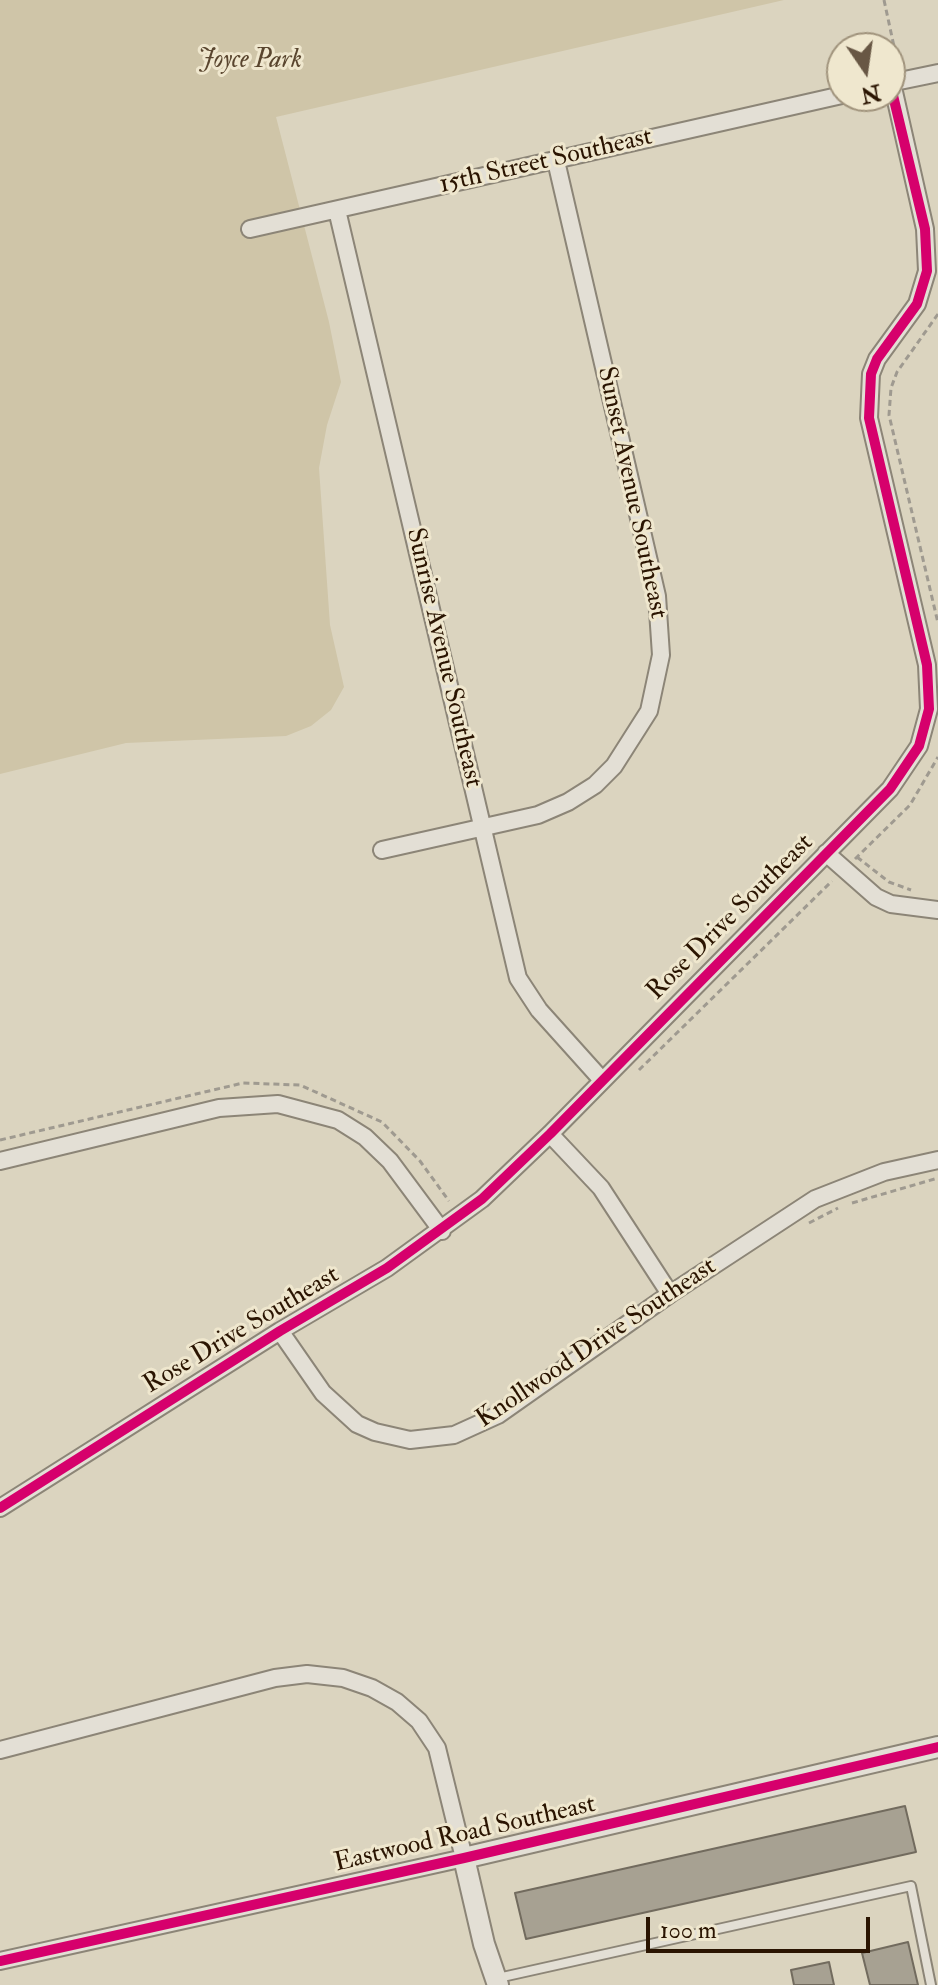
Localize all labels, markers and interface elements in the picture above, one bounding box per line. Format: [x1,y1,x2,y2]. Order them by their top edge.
north arrow [826,32,906,112]
park label: Joyce Park [198,45,302,77]
text: N [858,78,884,109]
street label: 15th Street Southeast [436,122,656,202]
street label: Sunset Avenue Southeast [589,364,673,622]
street label: Sunrise Avenue Southeast [398,525,488,791]
street label: Rose Drive Southeast [641,828,821,1008]
street label: Knollwood Drive Southeast [471,1252,723,1436]
street label: Rose Drive Southeast [139,1260,345,1402]
street label: Eastwood Road Southeast [331,1790,599,1880]
scale bar [650,1901,874,1951]
text: 100 m [660,1915,717,1946]

